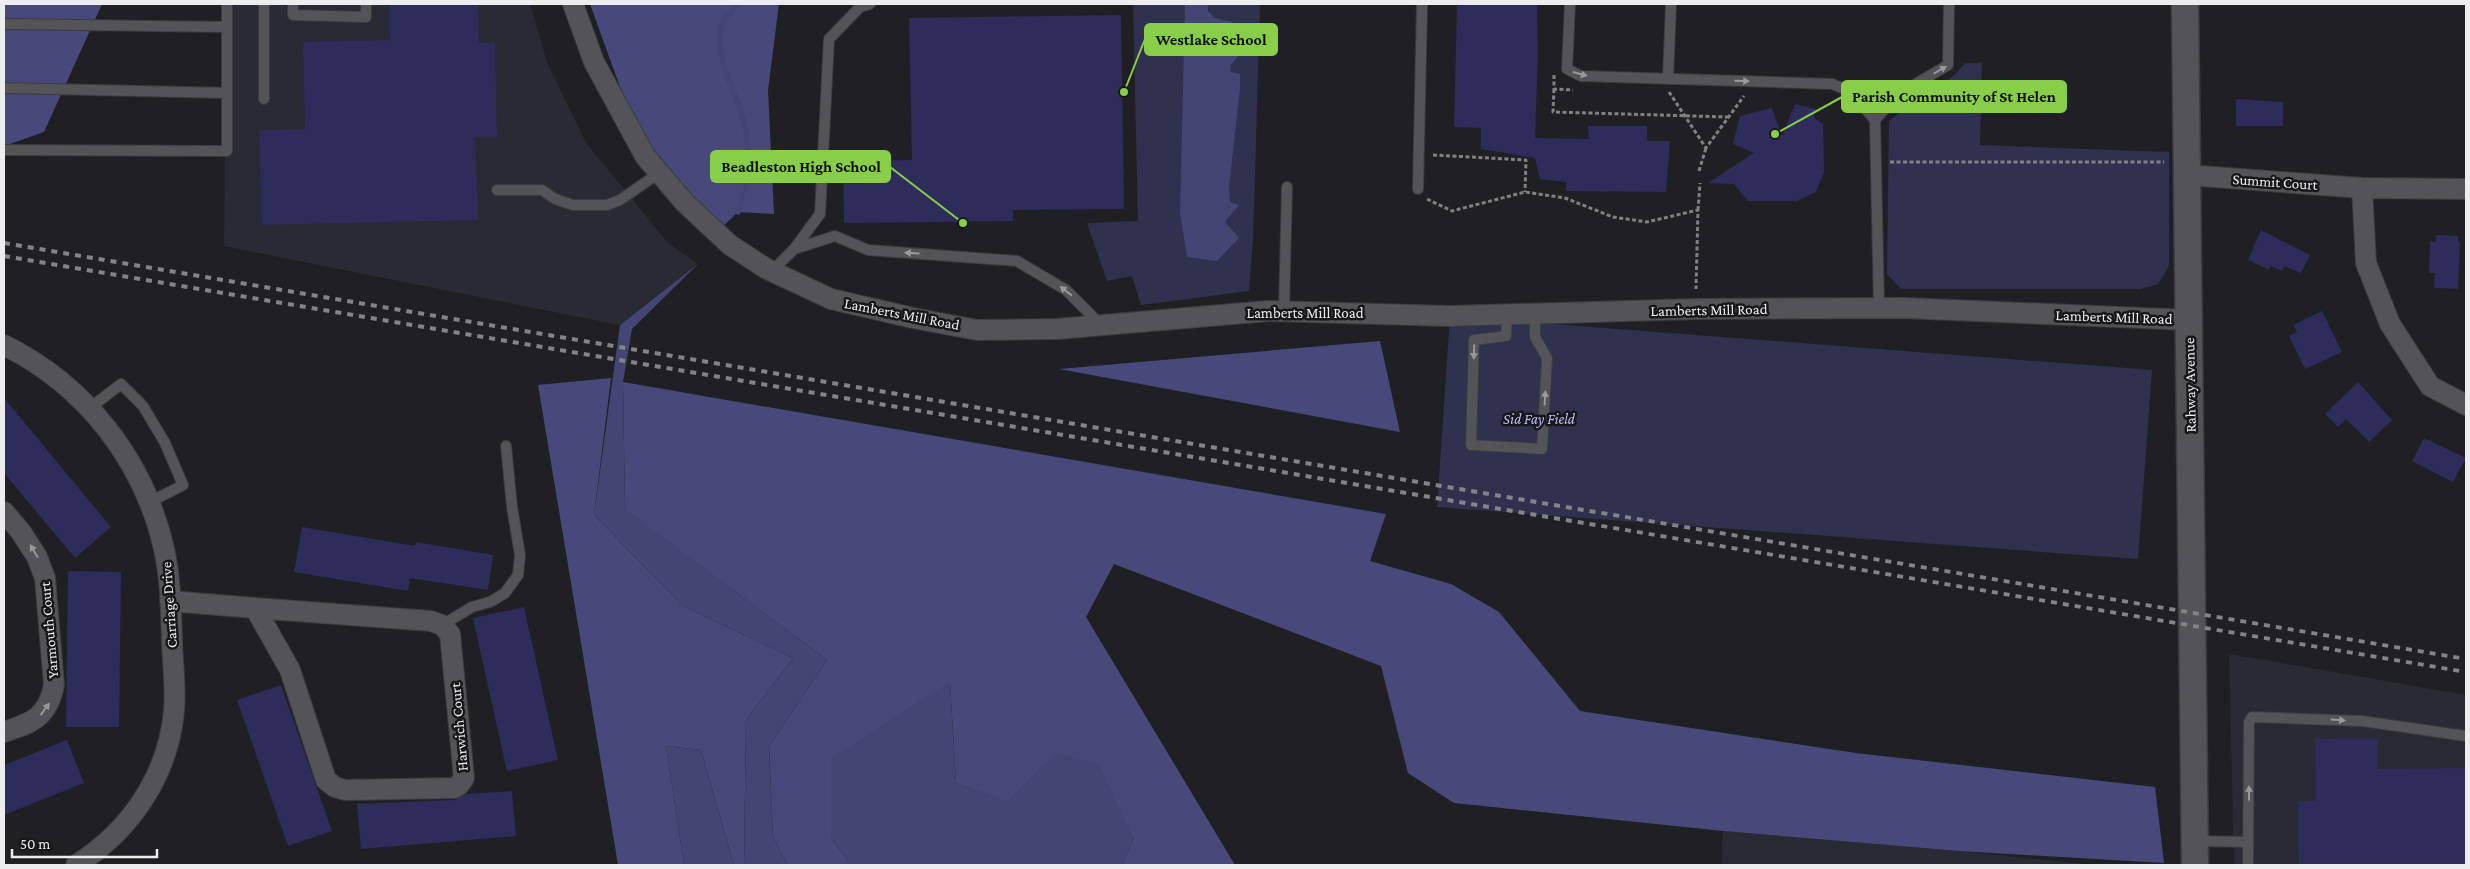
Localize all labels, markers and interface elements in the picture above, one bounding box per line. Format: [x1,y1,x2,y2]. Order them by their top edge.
callout: Westlake School [1145,24,1277,55]
text: Westlake School [1154,31,1267,48]
one-way arrow [1934,65,1947,74]
one-way arrow [1572,70,1588,78]
one-way arrow [1734,77,1750,85]
callout: Parish Community of St Helen [1842,81,2066,112]
text: Parish Community of St Helen [1852,88,2056,105]
callout: Beadleston High School [711,151,890,182]
text: Beadleston High School [721,158,881,175]
street label: Summit Court [2232,171,2319,193]
one-way arrow [904,249,920,257]
one-way arrow [1059,286,1072,296]
street label: Lamberts Mill Road [843,295,961,333]
street label: Lamberts Mill Road [1650,301,1768,319]
street label: Lamberts Mill Road [1246,305,1364,321]
street label: Lamberts Mill Road [2055,307,2173,327]
street label: Rahway Avenue [2181,337,2200,433]
one-way arrow [1469,345,1477,361]
one-way arrow [1541,389,1549,405]
park label: Sid Fay Field [1503,411,1576,428]
one-way arrow [29,545,38,558]
street label: Carriage Drive [158,561,181,649]
street label: Yarmouth Court [37,580,61,679]
street label: Harwich Court [447,681,471,772]
one-way arrow [40,702,50,716]
one-way arrow [2330,716,2346,724]
one-way arrow [2245,785,2253,801]
scale bar [12,826,158,858]
text: 50 m [20,836,50,852]

